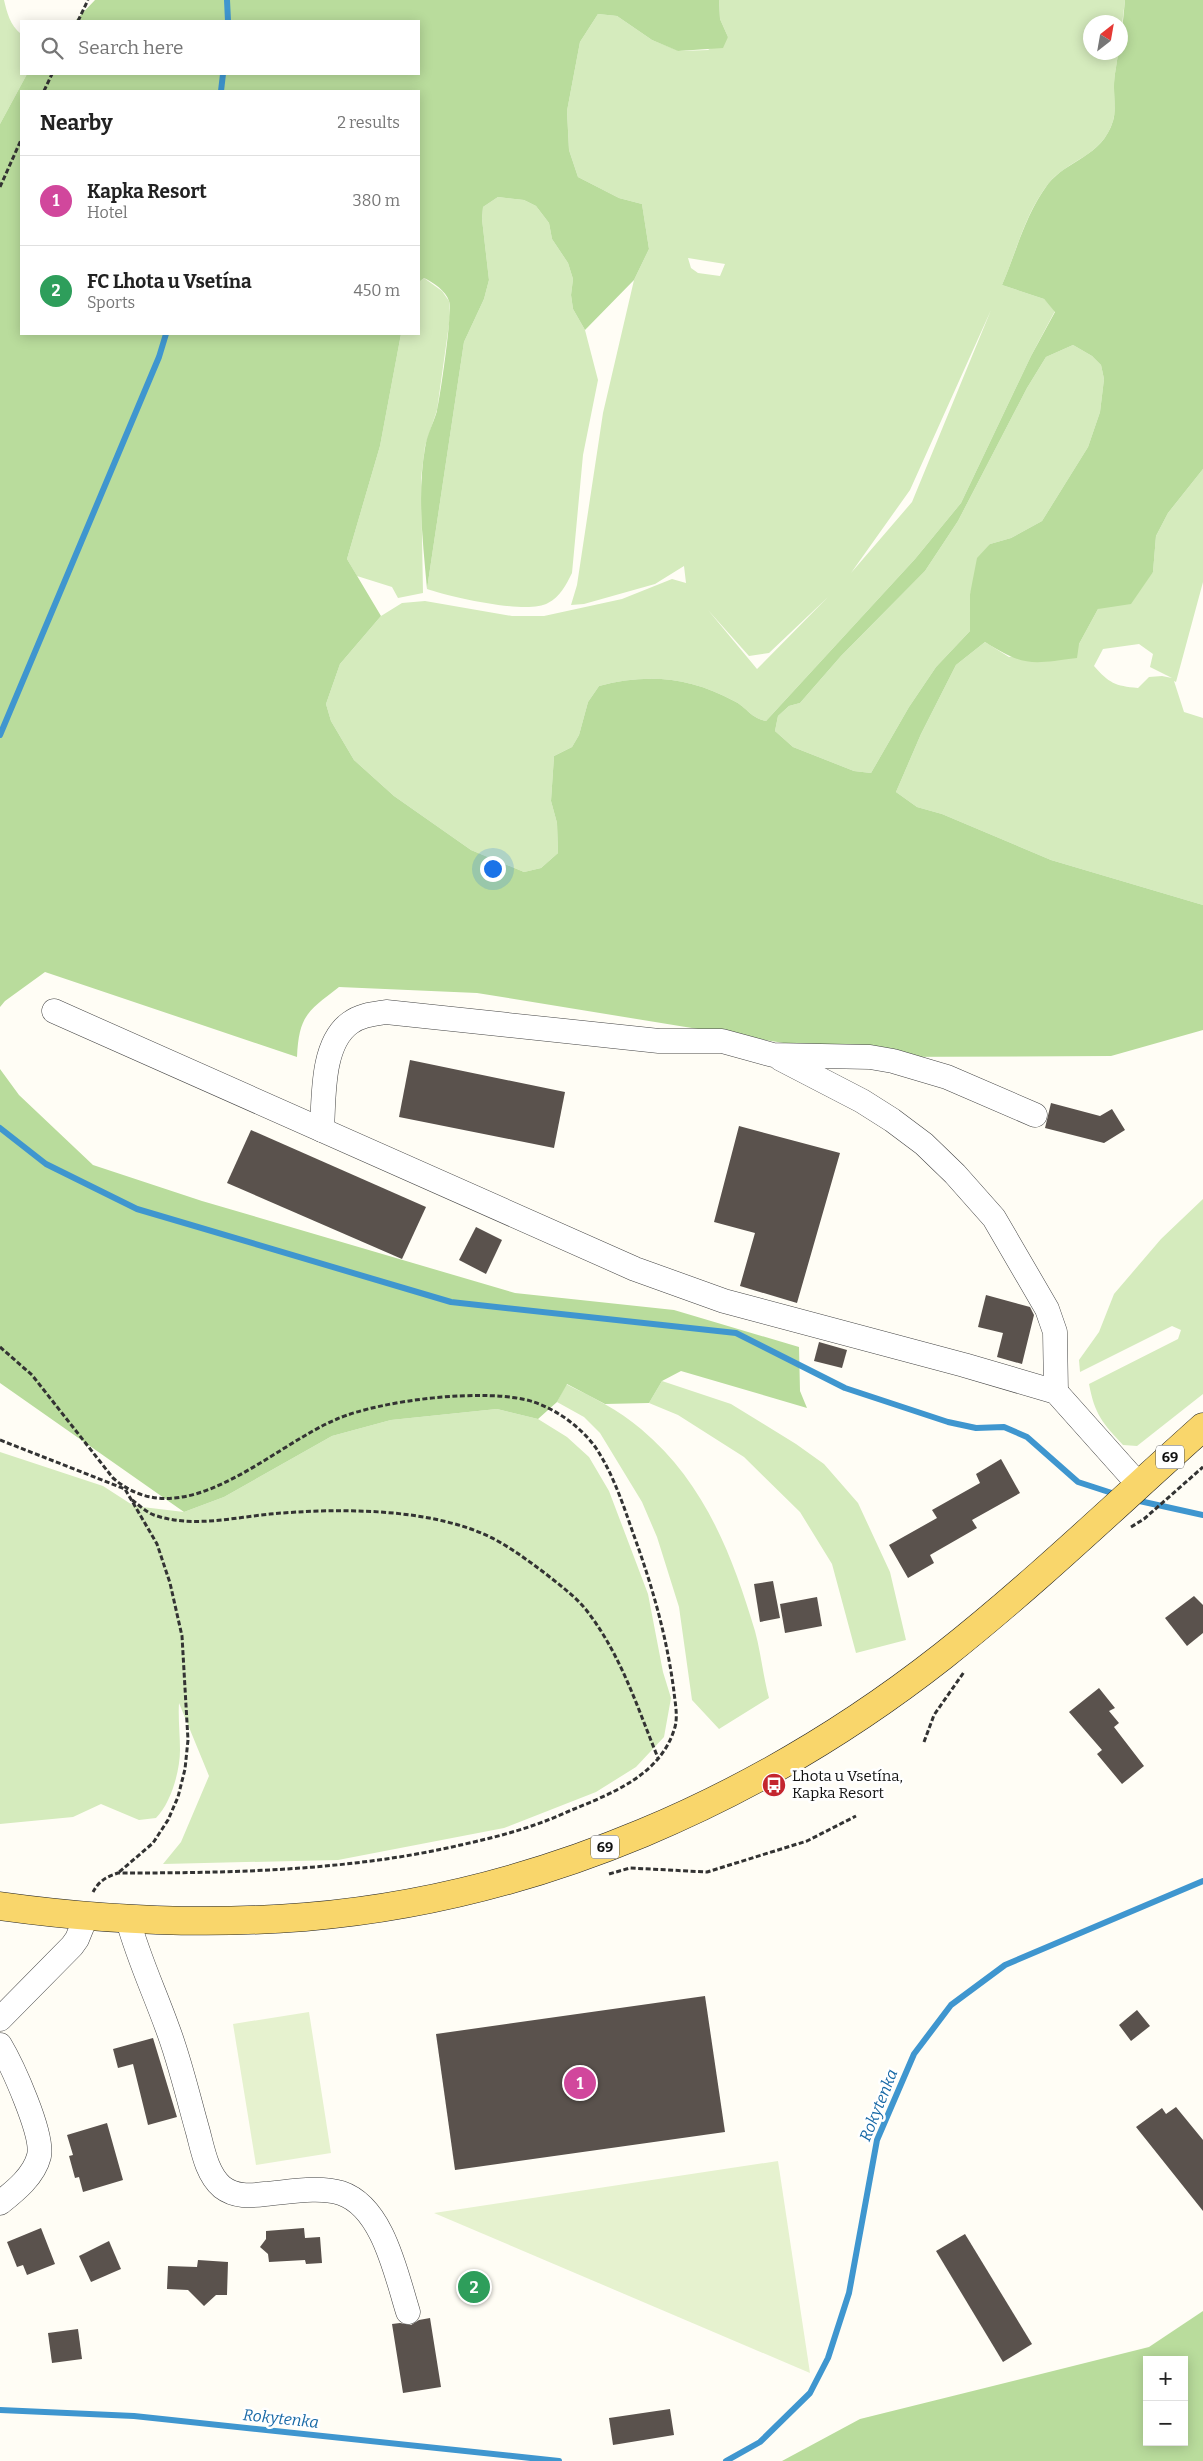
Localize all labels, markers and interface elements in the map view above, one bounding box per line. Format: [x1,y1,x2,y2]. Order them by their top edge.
north arrow [1083,15,1128,60]
search box [20,20,420,75]
icon: search [38,34,66,62]
text: Search here [78,36,183,59]
text: Nearby [40,110,113,136]
text: 2 results [337,113,400,132]
text: Kapka Resort [87,180,207,203]
text: 1 [53,191,59,210]
text: 380 m [353,191,400,210]
text: Hotel [87,203,128,222]
text: FC Lhota u Vsetína [87,270,252,293]
text: 2 [51,281,61,300]
text: 450 m [353,281,400,300]
text: Sports [87,293,135,312]
your location [480,856,506,882]
road number: 69 [1156,1445,1184,1468]
place label: Lhota u Vsetína, Kapka Resort [792,1767,903,1802]
bus stop icon: Lhota u Vsetína, Kapka Resort [761,1772,787,1798]
road number: 69 [591,1835,619,1858]
pin: 1 [564,2064,596,2102]
water label: Rokytenka [855,2066,902,2144]
pin: 2 [458,2268,490,2306]
map controls [1143,2356,1188,2446]
button: + [1143,2356,1188,2401]
button: − [1143,2401,1188,2446]
water label: Rokytenka [242,2405,320,2432]

